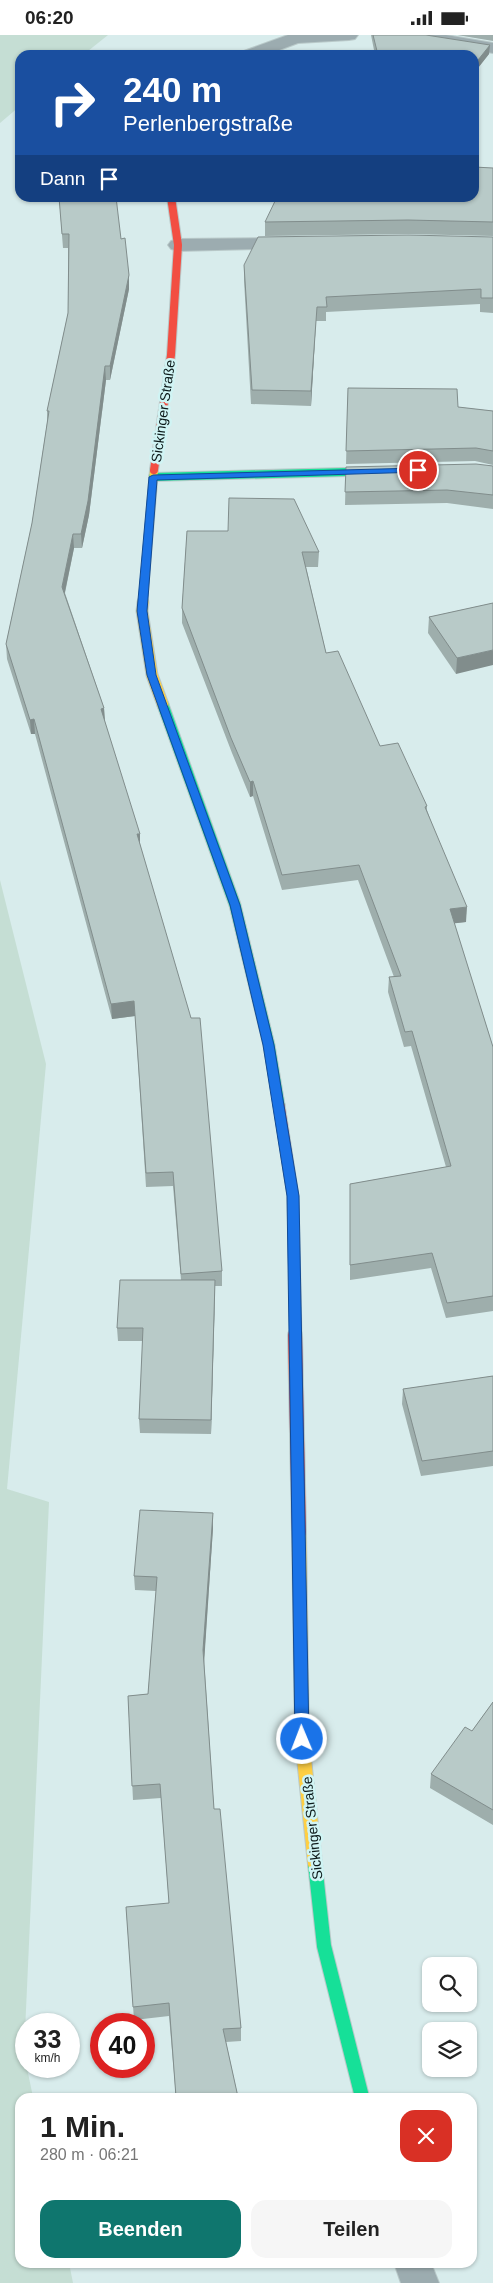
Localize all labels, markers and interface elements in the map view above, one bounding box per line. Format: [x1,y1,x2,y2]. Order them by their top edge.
text: 06:20 [25,7,74,28]
icon: right [40,70,105,135]
text: 240 m [123,70,222,109]
text: Perlenbergstraße [123,111,293,136]
icon: arrive [95,165,123,193]
text: Dann [40,168,85,189]
street label: Sickinger Straße [148,358,178,463]
pin [397,449,439,491]
icon: arrive [404,456,432,484]
position arrow [275,1712,327,1764]
street label: Sickinger Straße [299,1775,325,1880]
map controls [422,1957,477,2077]
button: search [422,1957,477,2012]
speed limit sign: 40 [90,2013,155,2078]
button: layers [422,2022,477,2077]
text: 33 [34,2025,61,2053]
text: km/h [34,2051,61,2065]
text: 1 Min. [40,2110,125,2143]
button: close [400,2110,452,2162]
text: 280 m · 06:21 [40,2146,139,2163]
button: Beenden [40,2200,241,2258]
button: Teilen [251,2200,452,2258]

